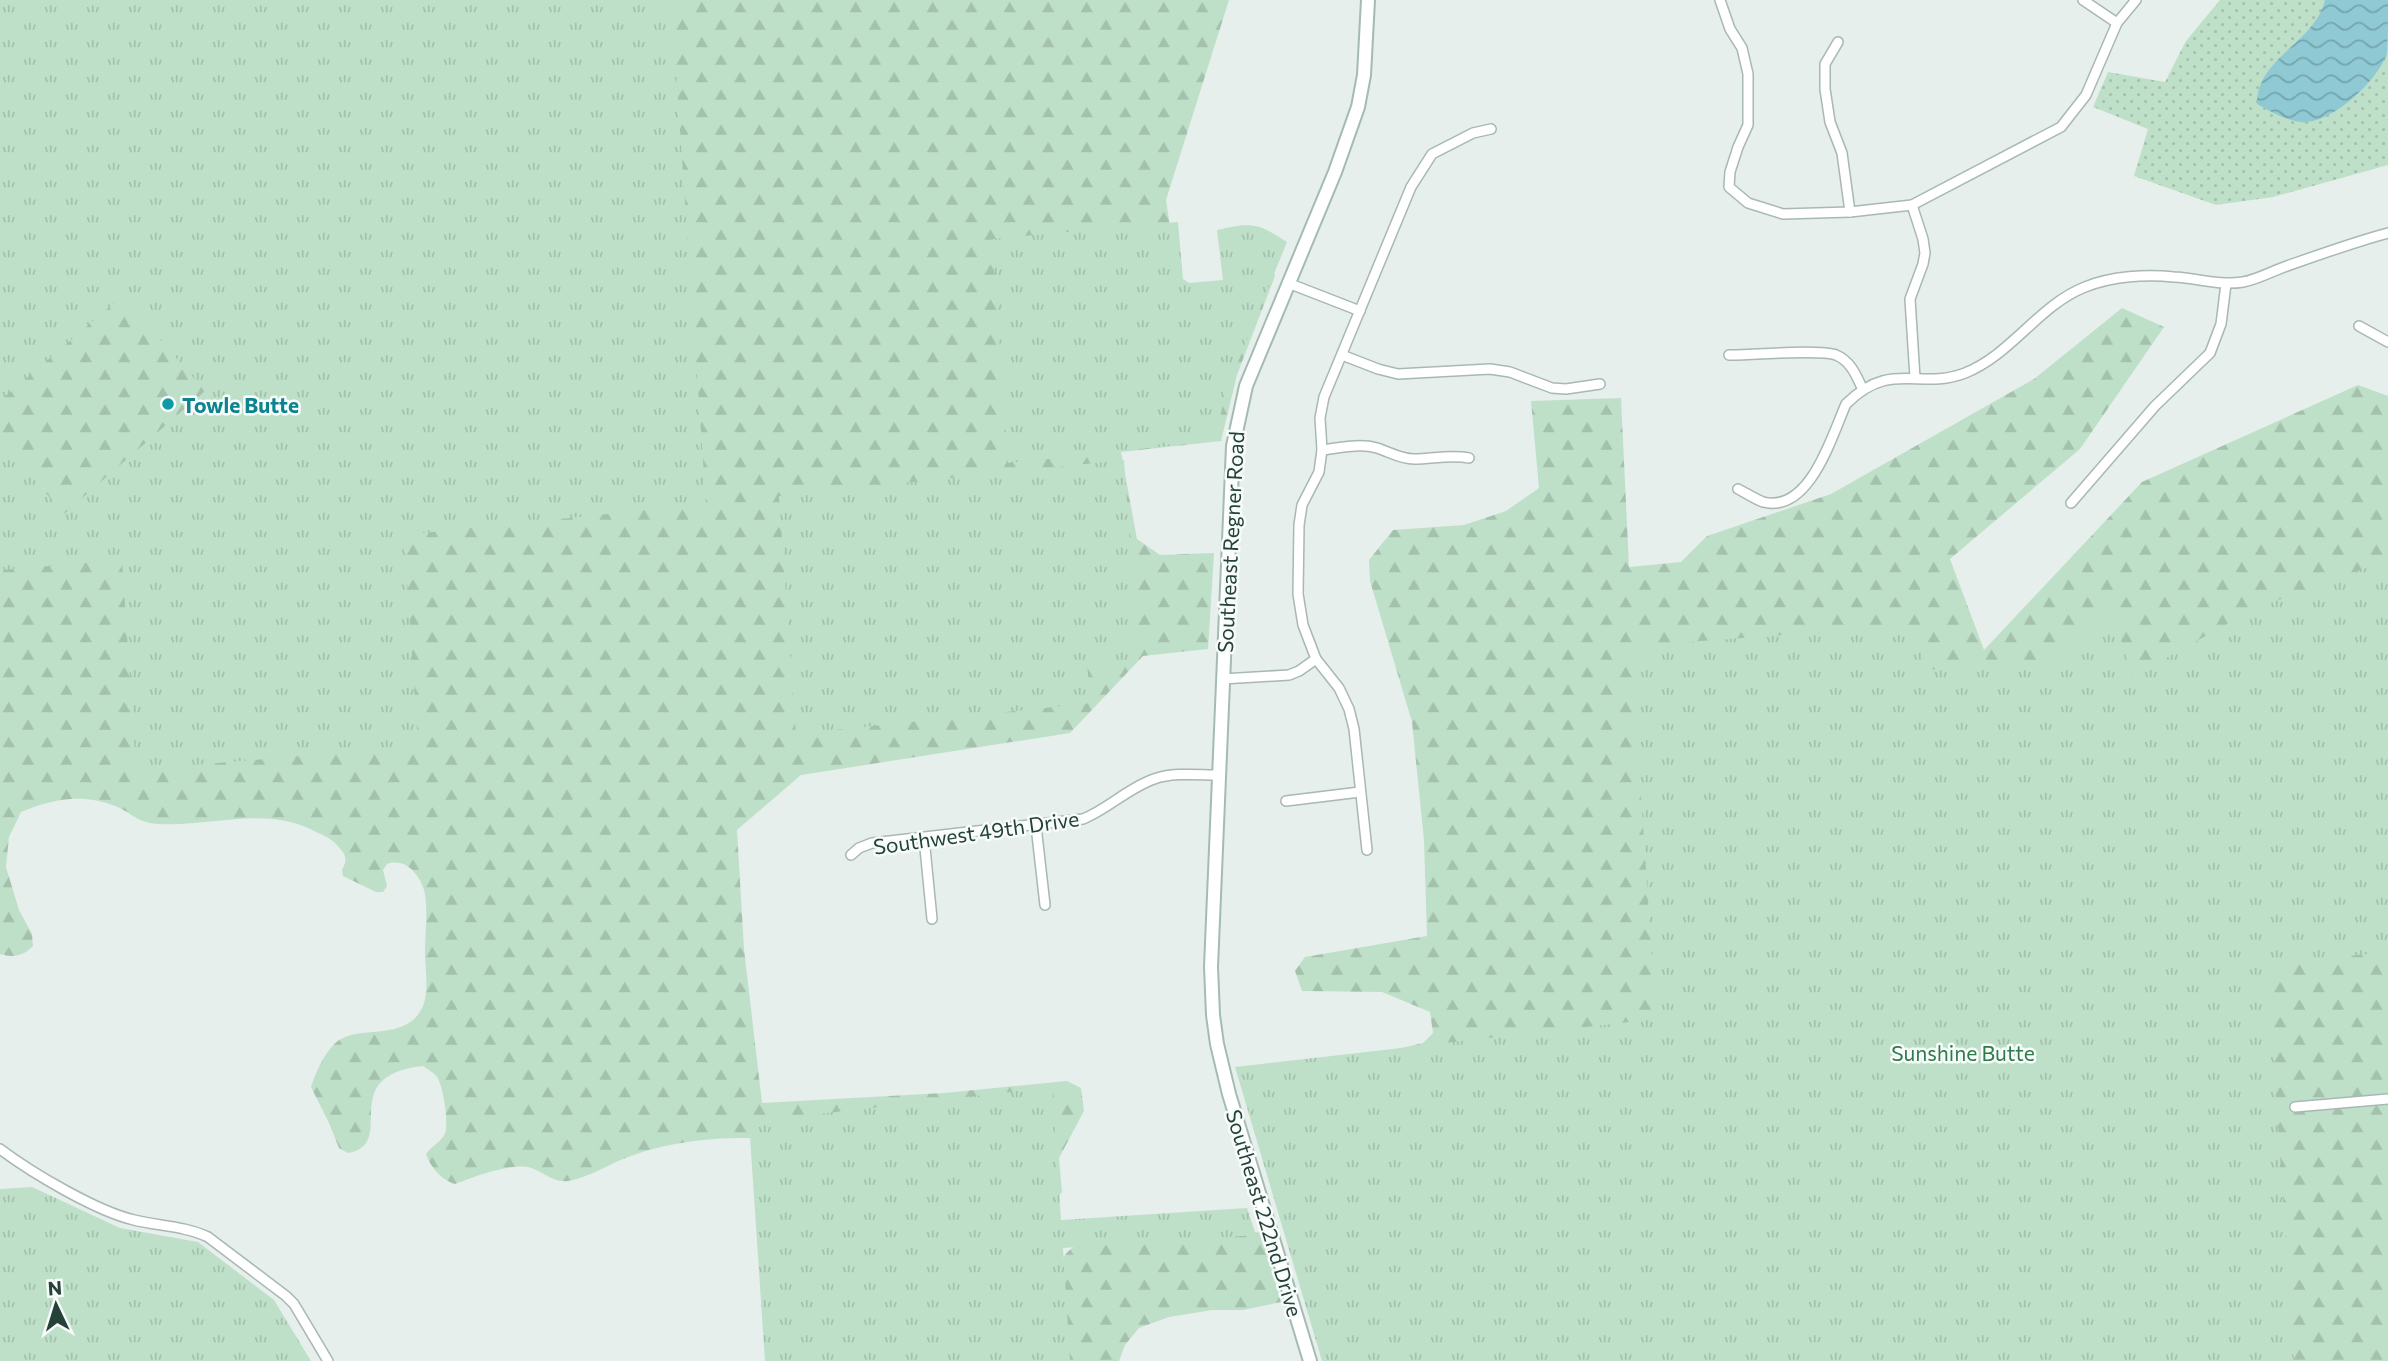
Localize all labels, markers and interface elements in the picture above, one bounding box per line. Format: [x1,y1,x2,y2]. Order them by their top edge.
place label: Towle Butte [182,392,299,417]
marker: Towle Butte [160,396,176,412]
street label: Southeast Regner Road [1212,431,1248,653]
street label: Southwest 49th Drive [872,805,1080,859]
park label: Sunshine Butte [1891,1040,2035,1065]
street label: Southeast 222nd Drive [1222,1106,1308,1320]
north arrow [21,1270,91,1340]
text: N [47,1276,63,1300]

